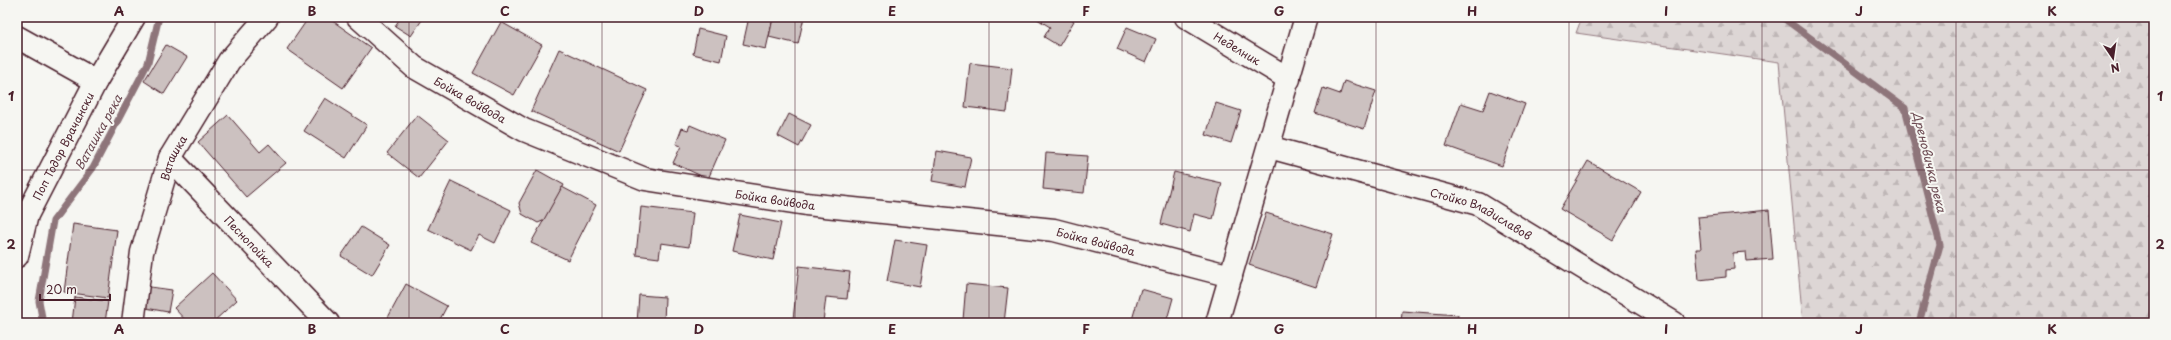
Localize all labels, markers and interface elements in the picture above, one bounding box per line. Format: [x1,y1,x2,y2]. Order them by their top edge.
text: A [114,1,124,20]
text: B [308,1,317,20]
text: C [500,1,510,20]
text: D [694,1,704,20]
text: E [888,1,896,20]
text: F [1082,1,1090,20]
text: G [1274,1,1284,20]
text: H [1467,1,1477,20]
text: I [1664,1,1668,20]
text: J [1855,1,1863,20]
text: K [2047,1,2057,20]
street label: Неделник [1211,27,1264,69]
north arrow [2093,38,2133,78]
text: N [2109,59,2122,78]
street label: Бойка войвода [431,72,510,127]
text: 1 [8,86,14,105]
text: 1 [2157,86,2163,105]
street label: Поп Тодор Врачански [28,89,98,203]
water label: Ваташка река [70,90,126,173]
water label: Дреновичка река [1909,109,1951,215]
street label: Ваташка [155,132,191,183]
street label: Стойко Владиславов [1428,183,1536,244]
street label: Бойка войвода [734,185,816,213]
street label: Песнопойка [221,211,279,271]
street label: Бойка войвода [1055,223,1137,259]
text: 2 [6,234,16,253]
text: 2 [2155,234,2165,253]
scale bar [40,276,110,302]
text: 20 m [46,280,77,298]
text: A [114,319,124,338]
text: B [308,319,317,338]
text: C [500,319,510,338]
text: D [694,319,704,338]
text: E [888,319,896,338]
text: F [1082,319,1090,338]
text: G [1274,319,1284,338]
text: H [1467,319,1477,338]
text: I [1664,319,1668,338]
text: J [1855,319,1863,338]
text: K [2047,319,2057,338]

